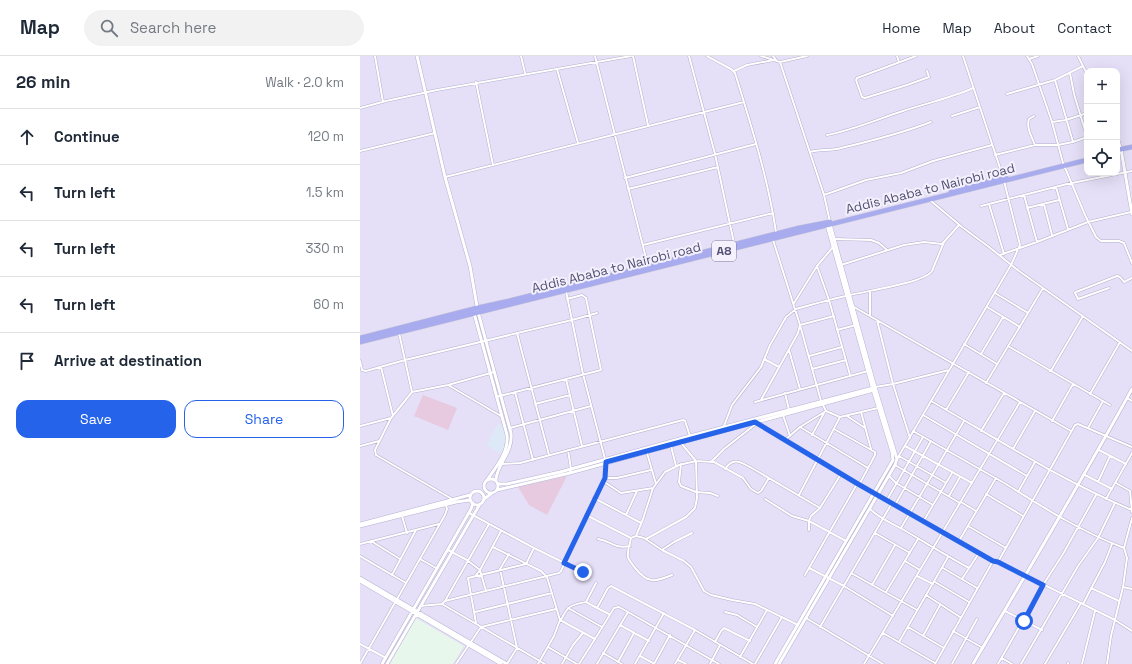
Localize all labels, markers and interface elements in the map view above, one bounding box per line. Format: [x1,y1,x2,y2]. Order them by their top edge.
search box [84,10,364,46]
text: Map [20,15,60,40]
icon: search [98,17,120,39]
text: Search here [130,18,216,37]
text: Home [882,19,920,37]
text: Map [942,19,972,37]
text: About [994,19,1035,37]
text: Contact [1057,19,1112,37]
map controls [1084,68,1120,176]
button: + [1084,68,1120,104]
text: 26 min [16,71,70,93]
text: Walk · 2.0 km [265,74,344,91]
button: − [1084,104,1120,140]
icon: ahead [16,126,38,148]
text: Continue [54,127,120,146]
text: 120 m [308,128,344,145]
button: locate [1084,140,1120,176]
street label: Addis Ababa to Nairobi road [844,159,1016,218]
icon: left [16,182,38,204]
text: Turn left [54,183,116,202]
text: 1.5 km [306,184,344,201]
icon: left [16,238,38,260]
street label: Addis Ababa to Nairobi road [530,238,702,297]
text: Turn left [54,239,116,258]
text: 330 m [305,240,344,257]
road number: A8 [712,241,736,261]
icon: left [16,294,38,316]
text: Turn left [54,295,116,314]
text: 60 m [313,296,344,313]
icon: arrive [16,350,38,372]
text: Arrive at destination [54,351,202,370]
button: Save [16,400,176,438]
button: Share [184,400,344,438]
route end [574,563,592,581]
route start [1015,612,1033,630]

